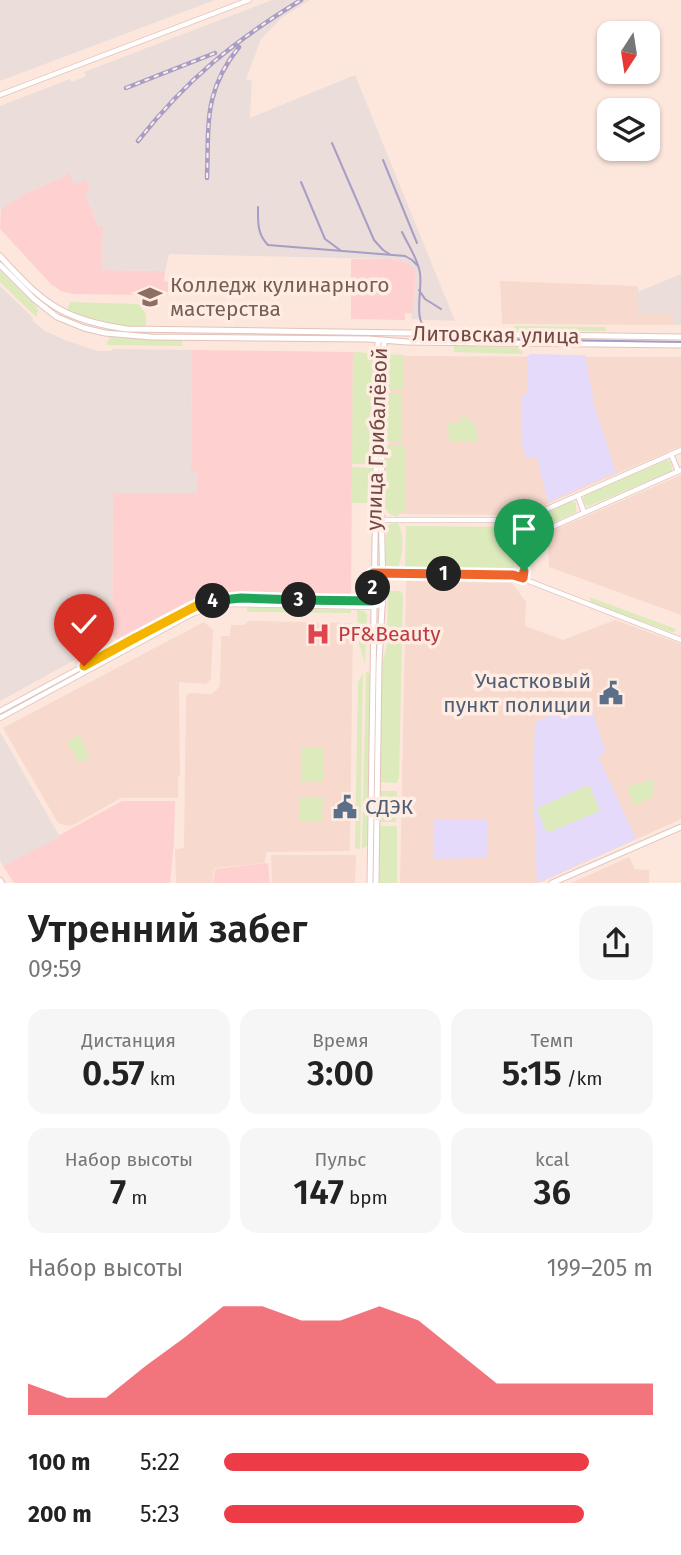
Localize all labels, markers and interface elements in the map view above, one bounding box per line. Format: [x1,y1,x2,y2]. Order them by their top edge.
north arrow [597,21,660,84]
map controls [597,21,660,161]
button: layers [597,98,660,161]
place label: Колледж кулинарного мастерства [170,272,389,322]
school or university icon: Колледж кулинарного мастерства [136,283,164,311]
street label: Литовская улица [412,321,580,349]
street label: улица Грибалёвой [361,347,393,531]
pin [494,499,554,571]
icon: arrive [505,510,543,548]
pin: 1 [426,556,462,592]
text: 1 [439,562,448,585]
pin: 2 [356,570,390,606]
text: 2 [368,576,377,599]
pin: 3 [282,582,316,618]
pin: 4 [196,584,230,618]
text: 3 [294,588,303,611]
text: 4 [207,589,218,612]
pin [54,594,114,666]
icon: check [65,605,103,643]
hospital icon: PF&Beauty [304,620,332,648]
place label: PF&Beauty [338,621,441,647]
place label: Участковый пункт полиции [443,668,591,718]
public building icon: Участковый пункт полиции [597,679,625,707]
public building icon: СДЭК [331,793,359,821]
place label: СДЭК [365,794,414,820]
text: Утренний забег [28,906,307,952]
button: share [579,906,653,980]
text: 09:59 [28,955,82,983]
text: Дистанция [82,1029,176,1052]
text: Время [312,1029,369,1052]
text: Темп [531,1029,574,1052]
text: 0.57 [82,1052,145,1094]
text: 3:00 [307,1052,374,1094]
text: 5:15 [502,1052,562,1094]
text: km [145,1067,176,1090]
text: /km [562,1067,603,1090]
text: Набор высоты [65,1148,193,1171]
text: Пульс [315,1148,366,1171]
text: kcal [535,1148,569,1171]
text: 7 [110,1171,126,1213]
text: 147 [293,1171,344,1213]
text: 36 [533,1171,571,1213]
text: m [126,1186,148,1209]
text: bpm [344,1186,388,1209]
text: Набор высоты [28,1254,183,1282]
text: 199–205 m [547,1254,653,1282]
text: 100 m [28,1448,90,1476]
text: 5:22 [140,1448,180,1476]
text: 200 m [28,1500,92,1528]
text: 5:23 [140,1500,180,1528]

